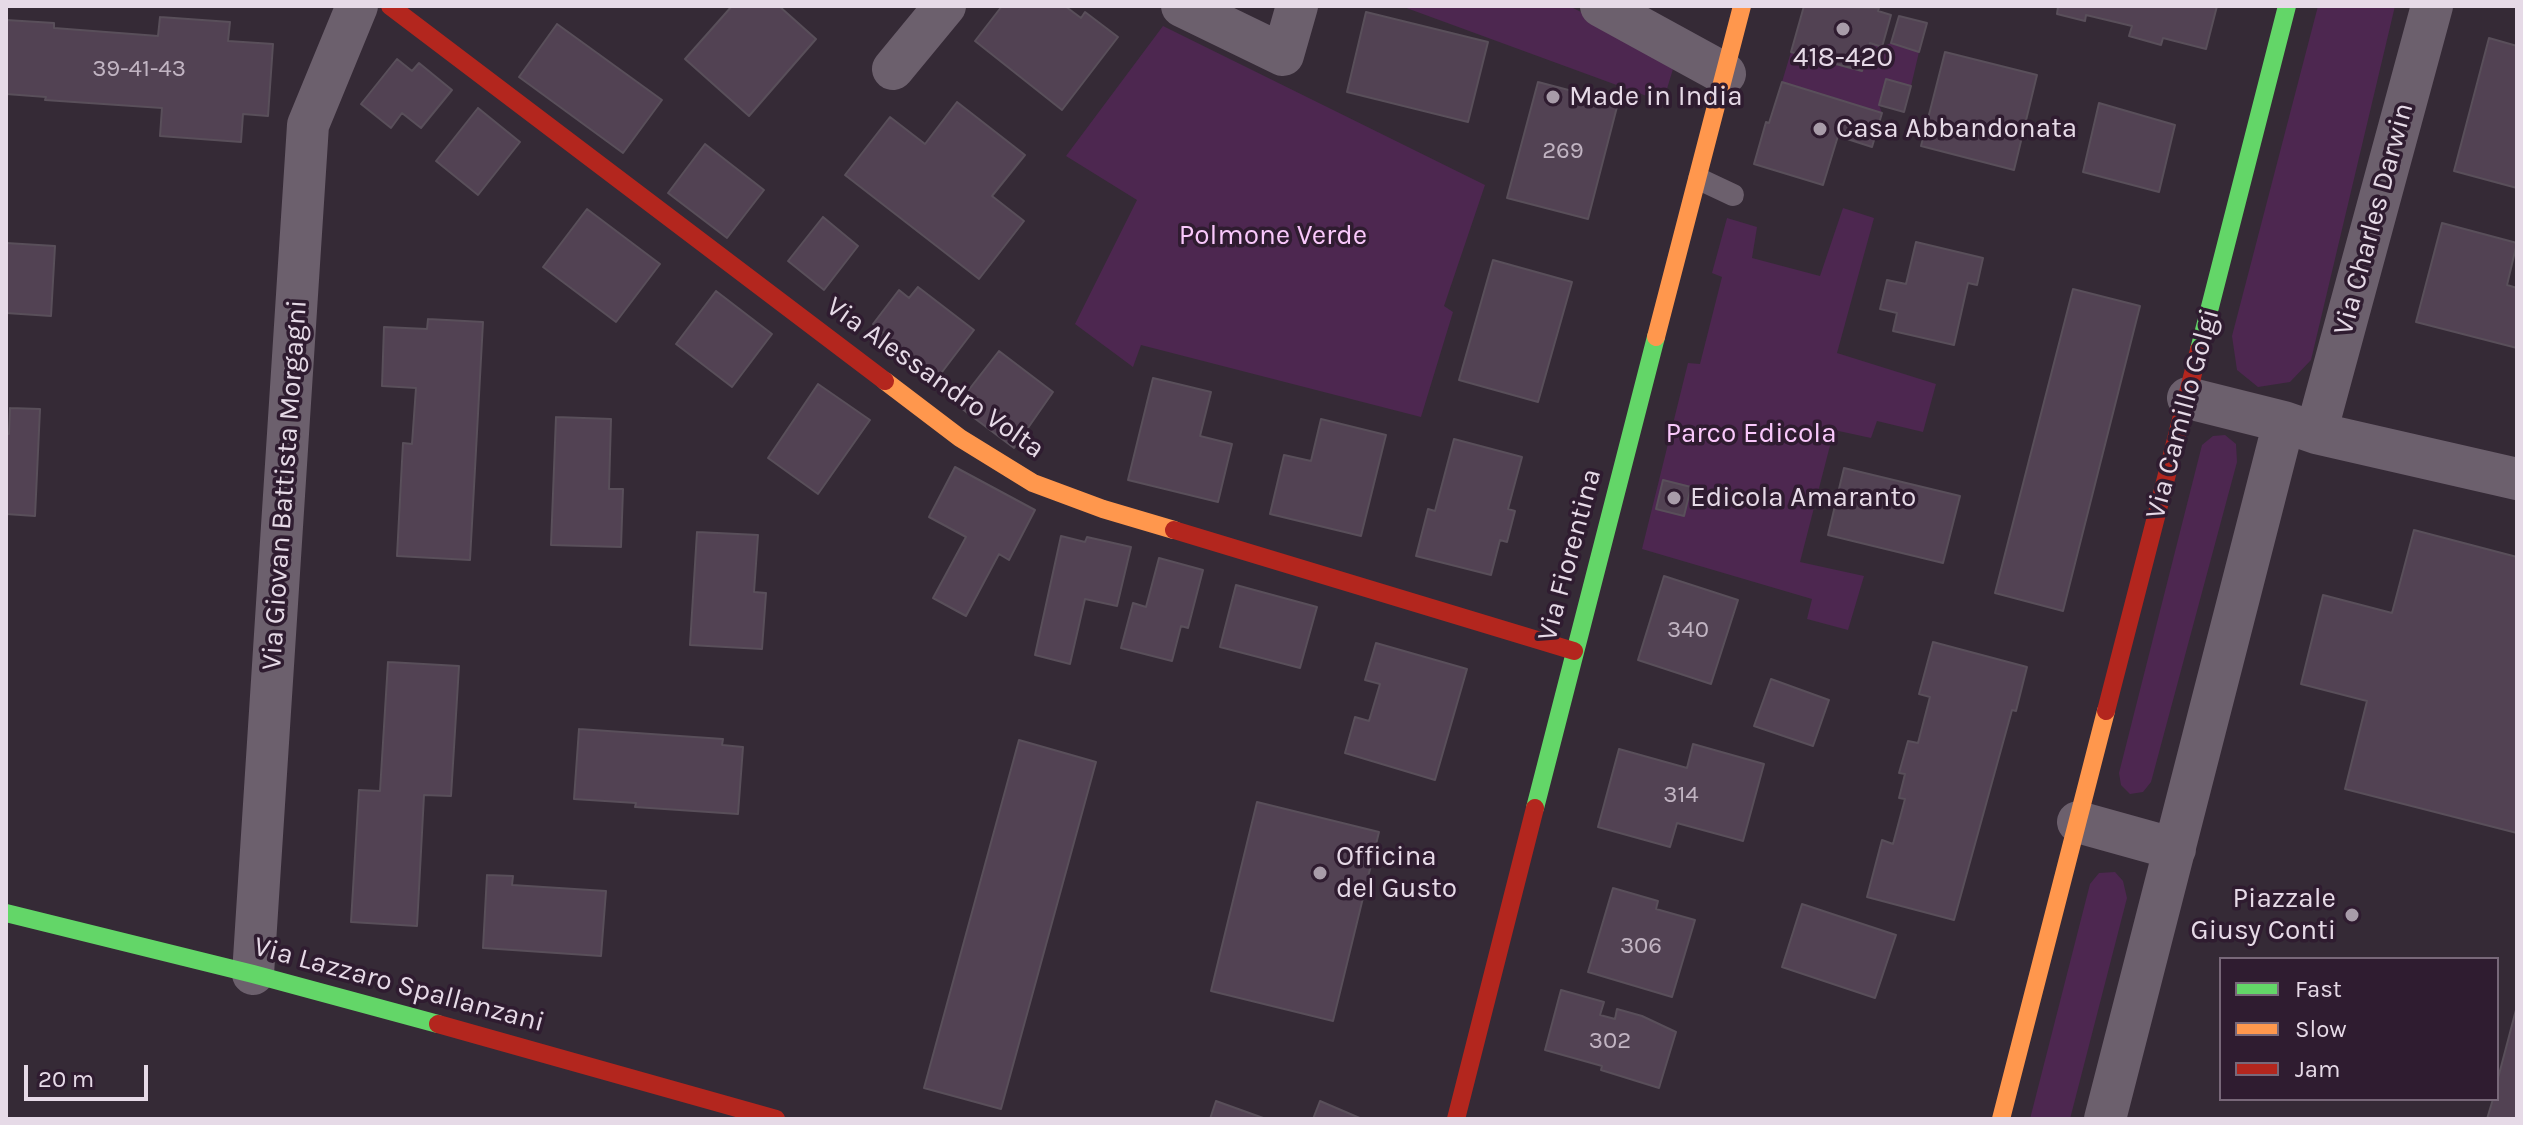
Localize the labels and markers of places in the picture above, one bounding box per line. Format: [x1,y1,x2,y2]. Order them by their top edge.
marker: 418-420 [1834,20,1852,38]
place label: 418-420 [1793,41,1893,75]
place label: Made in India [1569,80,1743,114]
marker: Made in India [1544,88,1562,106]
place label: Casa Abbandonata [1836,112,2077,146]
marker: Casa Abbandonata [1811,120,1829,138]
place label: Edicola Amaranto [1690,481,1916,515]
marker: Edicola Amaranto [1665,489,1683,507]
place label: Officina del Gusto [1336,840,1457,906]
marker: Officina del Gusto [1311,864,1329,882]
place label: Piazzale Giusy Conti [2191,882,2336,948]
marker: Piazzale Giusy Conti [2343,906,2361,924]

